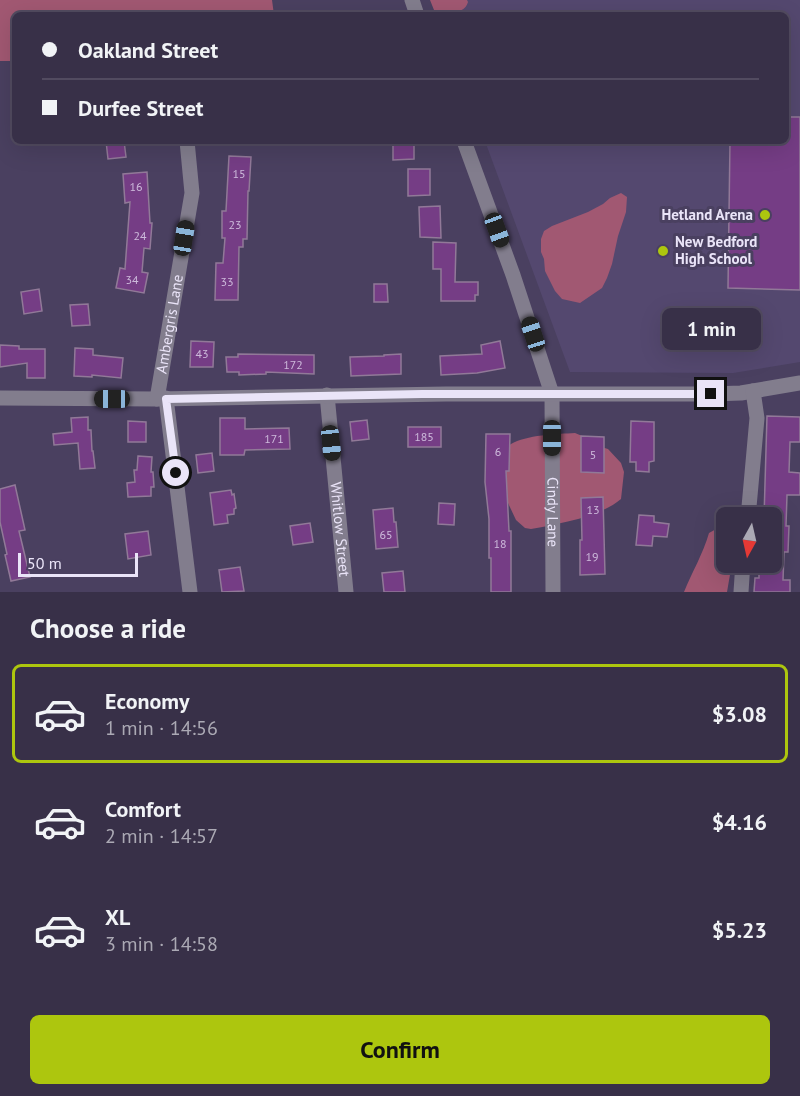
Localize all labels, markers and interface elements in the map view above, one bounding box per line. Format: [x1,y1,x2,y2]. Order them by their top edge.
text: Oakland Street [78,36,218,64]
text: Durfee Street [78,94,204,122]
house number: 15 [232,166,246,181]
house number: 16 [129,179,143,194]
place label: Hetland Arena [661,205,753,224]
marker: Hetland Arena [758,208,772,222]
car [482,210,512,250]
house number: 23 [228,217,242,232]
car [172,219,196,257]
house number: 24 [133,228,147,243]
place label: New Bedford High School [675,232,757,268]
marker: New Bedford High School [656,244,670,258]
house number: 34 [125,272,139,287]
street label: Ambergris Lane [151,273,187,375]
house number: 33 [220,274,234,289]
callout: 1 min [662,307,760,349]
car [519,314,547,354]
text: 1 min [687,316,736,342]
house number: 43 [195,346,209,361]
house number: 172 [283,357,303,372]
route end [697,380,724,407]
car [94,390,130,408]
car [543,420,561,456]
car [320,424,342,462]
house number: 185 [414,429,434,444]
house number: 171 [264,431,284,446]
house number: 6 [495,444,501,459]
house number: 5 [590,447,596,462]
route start [162,459,189,486]
street label: Cindy Lane [543,477,563,547]
street label: Whitlow Street [326,481,354,578]
house number: 13 [586,502,600,517]
north arrow [716,507,782,573]
map controls [716,507,782,573]
house number: 65 [379,527,393,542]
house number: 18 [493,536,507,551]
house number: 19 [585,549,599,564]
scale bar [18,550,138,578]
text: 50 m [27,553,62,573]
text: Choose a ride [30,611,186,645]
icon: car [33,687,87,741]
text: Economy [105,687,189,715]
text: $3.08 [712,700,767,728]
text: 1 min · 14:56 [105,715,218,741]
icon: car [33,795,87,849]
text: Comfort [105,795,181,823]
text: $4.16 [712,808,767,836]
text: 2 min · 14:57 [105,823,218,849]
icon: car [33,903,87,957]
text: XL [105,903,130,931]
text: $5.23 [712,916,767,944]
text: 3 min · 14:58 [105,931,218,957]
button: Confirm [30,1015,770,1084]

